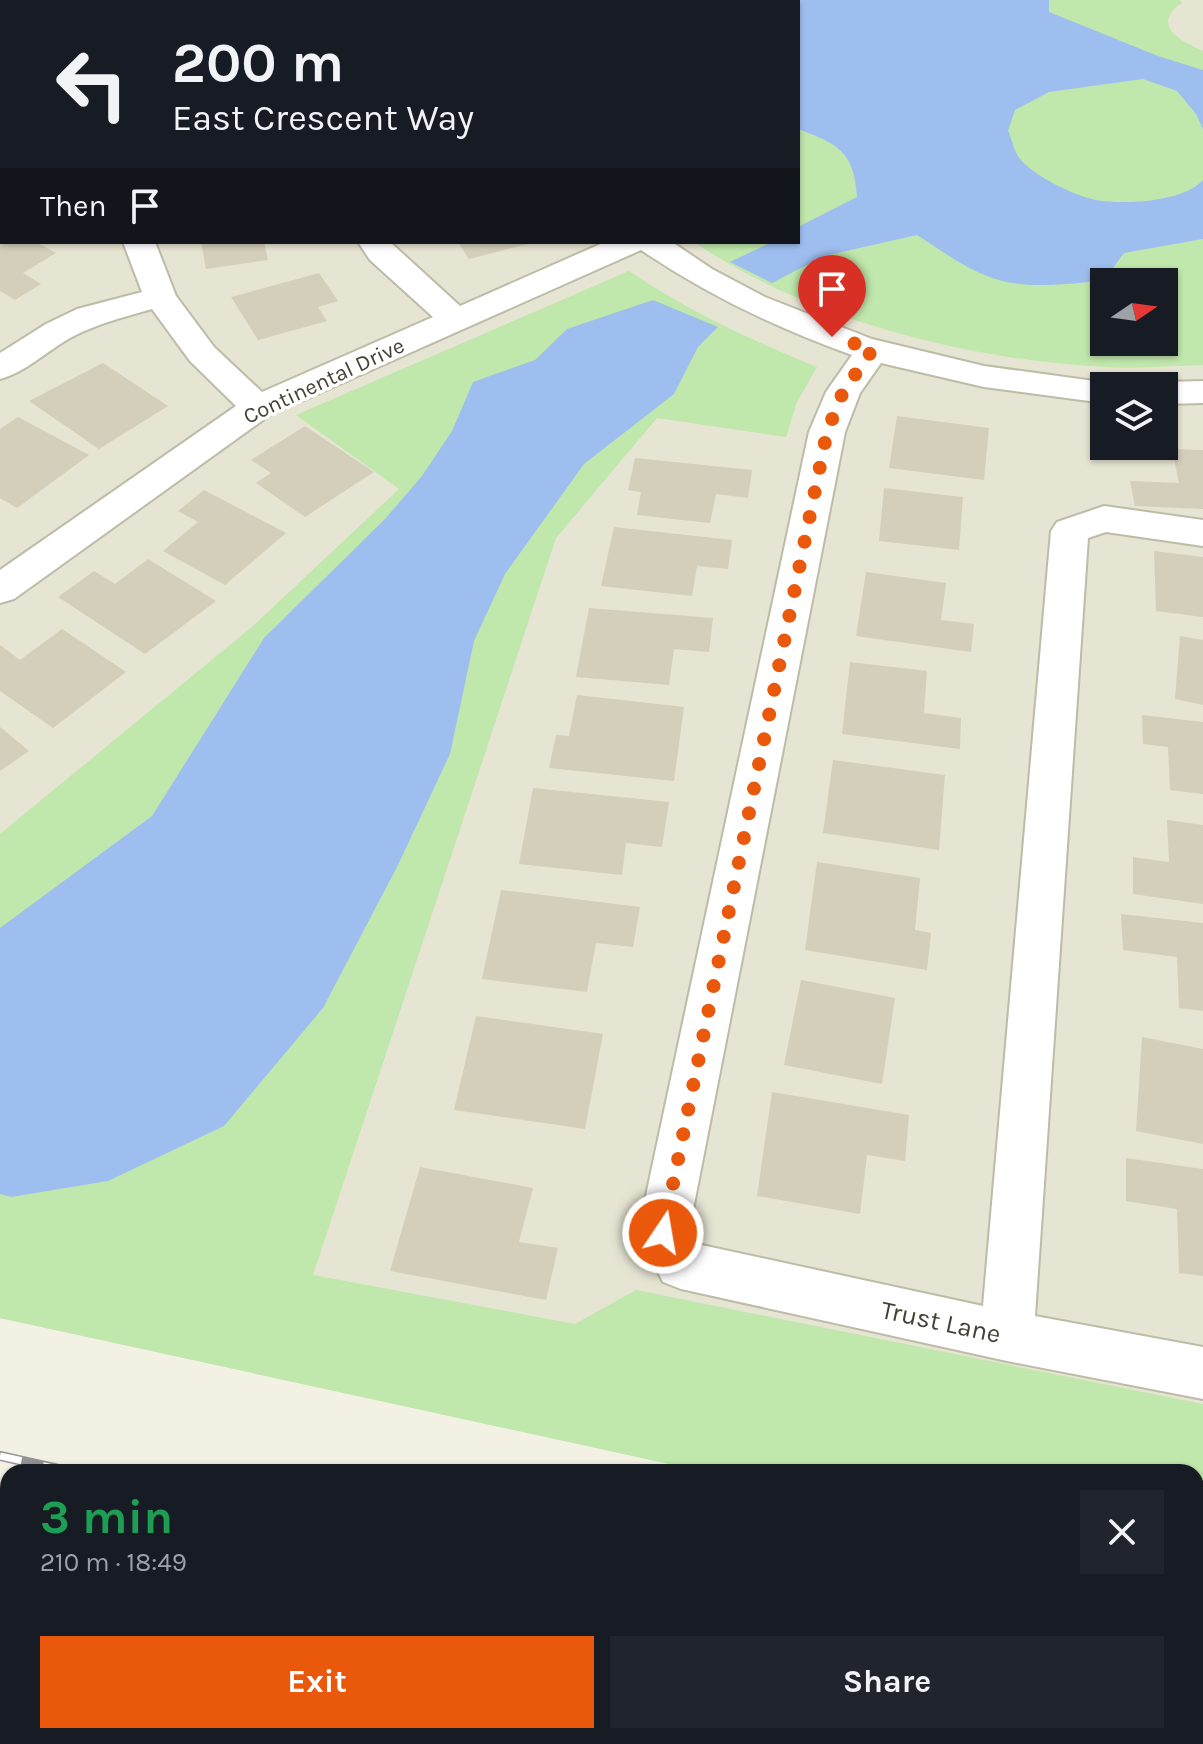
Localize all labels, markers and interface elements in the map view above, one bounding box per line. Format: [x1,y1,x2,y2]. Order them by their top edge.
text: 200 m [172,30,344,95]
icon: left [40,32,144,136]
text: East Crescent Way [172,97,474,139]
icon: arrive [123,184,167,228]
text: Then [40,188,107,224]
pin [798,255,866,337]
icon: arrive [810,267,854,311]
north arrow [1090,268,1178,356]
map controls [1090,268,1178,460]
street label: Continental Drive [239,332,409,430]
button: layers [1090,372,1178,460]
position arrow [621,1191,705,1275]
street label: Trust Lane [878,1294,1004,1350]
text: 3 min [40,1489,173,1545]
button: close [1080,1490,1164,1574]
text: 210 m · 18:49 [40,1547,187,1578]
button: Exit [40,1636,594,1728]
button: Share [610,1636,1164,1728]

